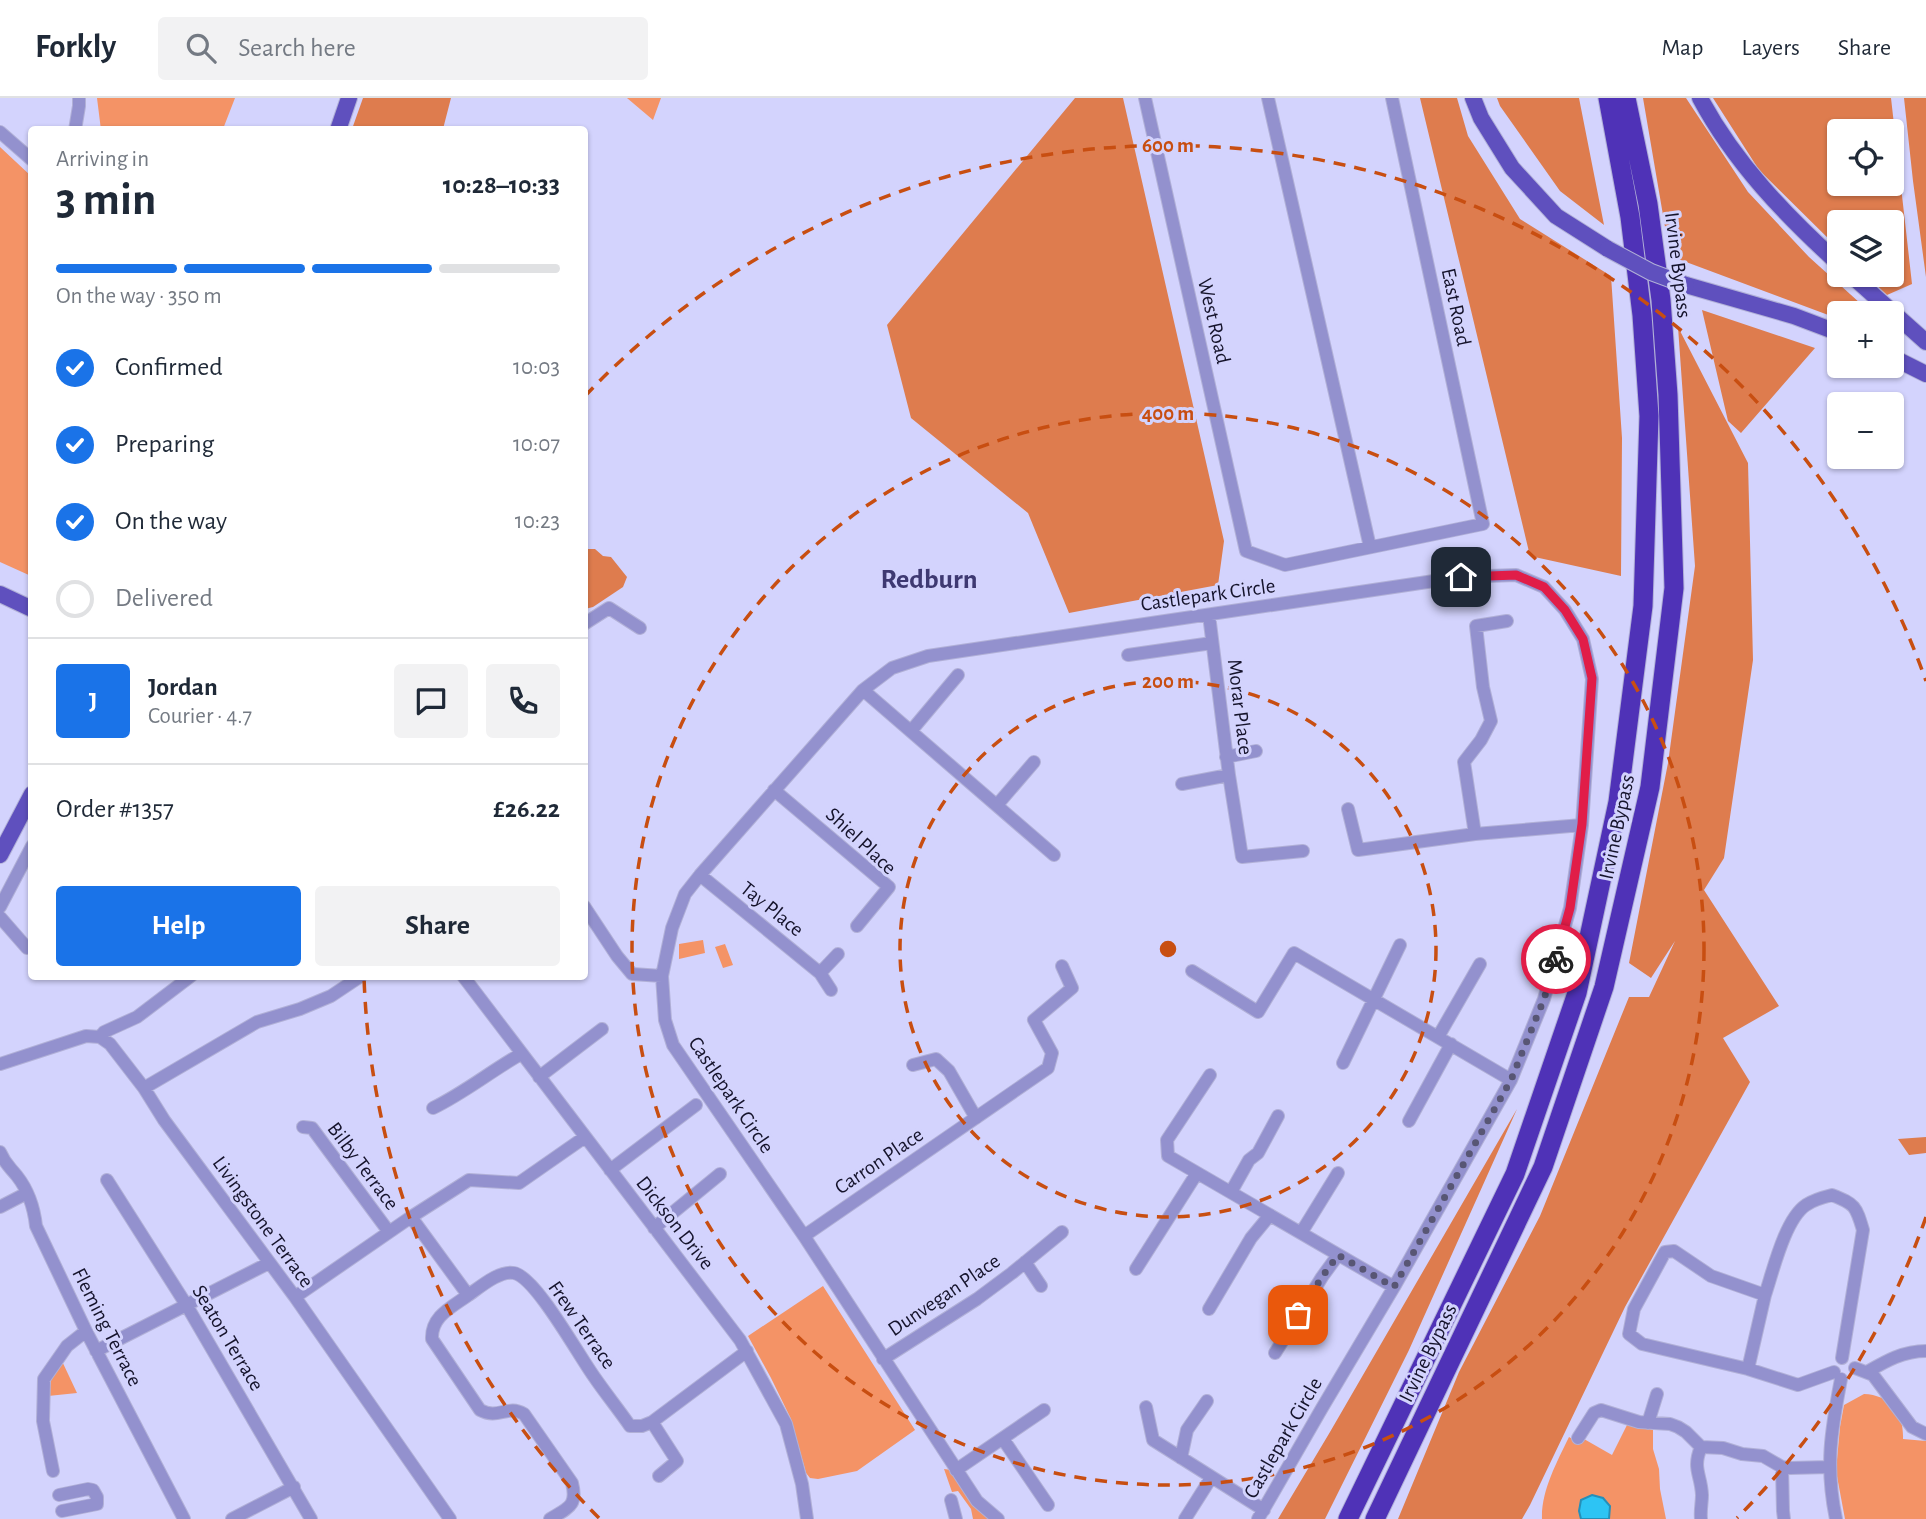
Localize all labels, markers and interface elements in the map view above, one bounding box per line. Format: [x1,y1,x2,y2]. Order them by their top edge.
search box [158,17,648,80]
icon: search [182,29,220,67]
text: Forkly [35,31,116,64]
text: Search here [238,35,356,61]
text: Map [1661,36,1703,60]
text: Layers [1741,36,1800,60]
text: Share [1838,36,1891,60]
map controls [1827,119,1904,469]
button: locate [1827,119,1904,196]
text: 600 m [1142,135,1194,156]
text: Arriving in [56,148,149,171]
text: 10:28–10:33 [443,172,560,198]
text: 3 min [56,177,156,223]
button: layers [1827,210,1904,287]
street label: Irvine Bypass [1661,211,1695,319]
street label: East Road [1438,266,1475,348]
street label: West Road [1194,276,1234,366]
text: On the way · 350 m [56,285,222,308]
button: + [1827,301,1904,378]
icon: check [56,349,94,387]
text: Confirmed [115,354,223,380]
text: 10:03 [513,356,560,379]
button: − [1827,392,1904,469]
text: 400 m [1142,403,1194,424]
icon: check [56,426,94,464]
text: Preparing [115,431,214,457]
text: 10:07 [513,433,560,456]
icon: check [56,503,94,541]
text: On the way [115,508,227,534]
text: 10:23 [515,510,560,533]
pin [1431,547,1491,607]
icon: home [1442,558,1480,596]
district label: Redburn [880,566,978,594]
street label: Castlepark Circle [1139,575,1277,615]
text: Delivered [115,585,213,611]
street label: Morar Place [1224,658,1256,756]
button: chat [394,664,468,738]
button: phone [486,664,560,738]
text: 200 m [1142,671,1194,692]
text: Jordan [148,674,218,700]
text: J [89,688,97,714]
text: Courier · 4.7 [148,705,252,728]
street label: Irvine Bypass [1596,773,1638,881]
text: Order #1357 [56,796,174,822]
text: £26.22 [493,796,560,822]
street label: Shiel Place [822,803,900,879]
street label: Tay Place [737,877,807,941]
button: Help [56,886,301,966]
button: Share [315,886,560,966]
courier [1521,924,1591,994]
centre of rings [1156,937,1180,961]
icon: bike [1537,940,1575,978]
street label: Castlepark Circle [684,1033,778,1157]
street label: Bilby Terrace [323,1118,403,1214]
street label: Carron Place [831,1124,927,1198]
street label: Livingstone Terrace [209,1153,317,1291]
street label: Dickson Drive [632,1172,718,1274]
street label: Dunvegan Place [884,1250,1004,1340]
street label: Fleming Terrace [68,1264,146,1390]
street label: Frew Terrace [544,1277,620,1373]
street label: Seaton Terrace [188,1282,268,1394]
pin [1268,1285,1328,1345]
icon: bag [1279,1296,1317,1334]
street label: Irvine Bypass [1395,1301,1461,1405]
street label: Castlepark Circle [1240,1374,1326,1502]

